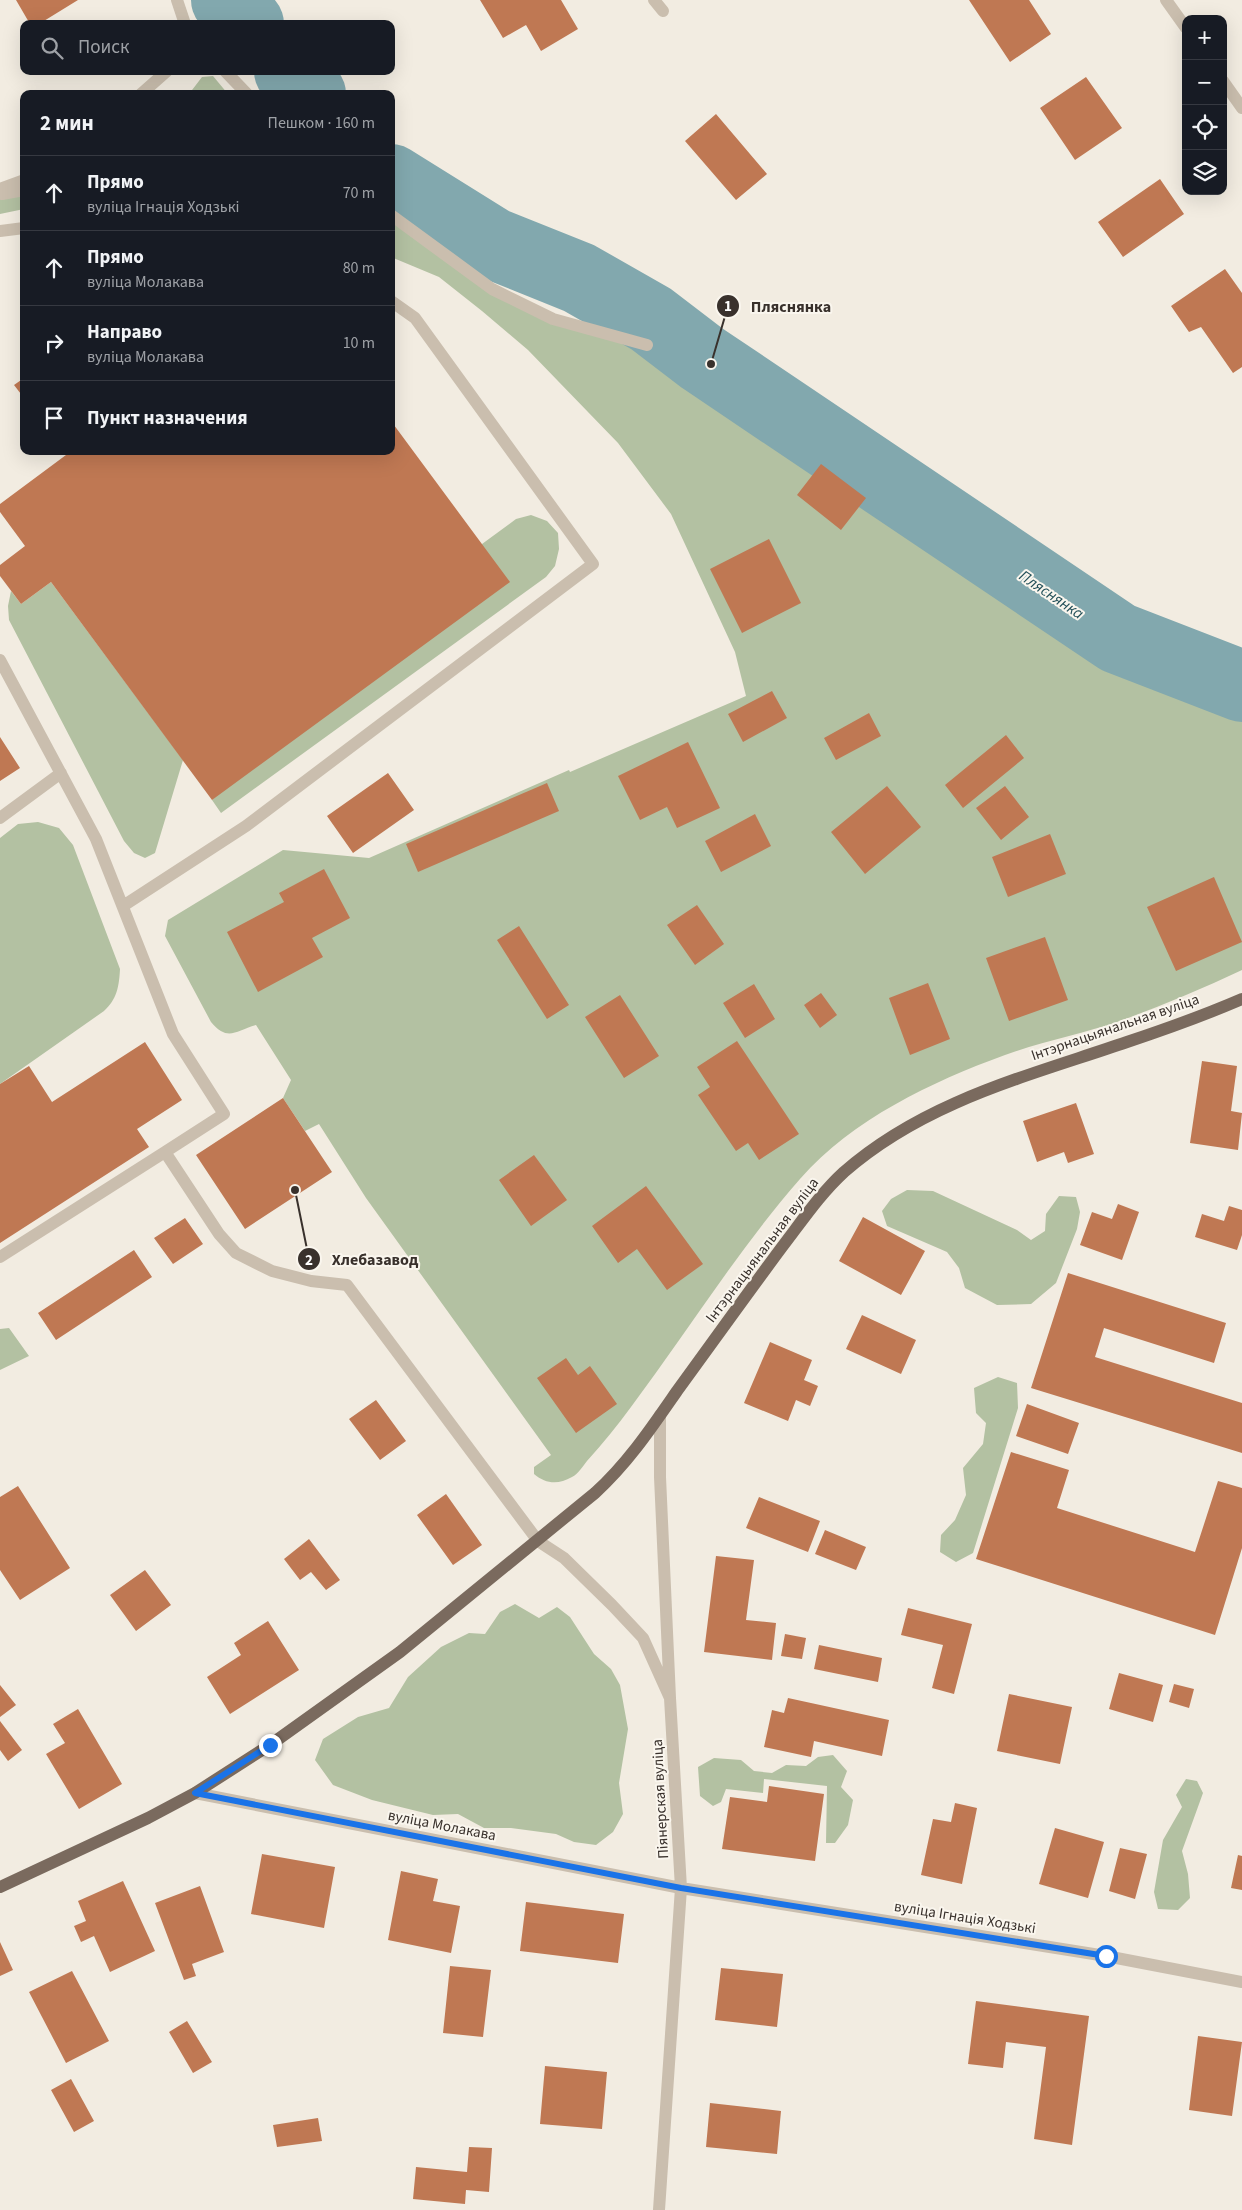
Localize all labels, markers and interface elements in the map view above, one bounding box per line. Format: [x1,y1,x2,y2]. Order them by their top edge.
map controls [1182,15,1227,195]
button: + [1182,15,1227,60]
search box [20,20,395,75]
icon: search [38,34,66,62]
text: Поиск [78,34,129,61]
button: − [1182,60,1227,105]
button: locate [1182,105,1227,150]
text: 2 мин [40,108,94,138]
text: Пешком · 160 m [268,112,375,134]
button: layers [1182,150,1227,195]
text: Прямо [87,169,144,196]
icon: ahead [40,179,68,207]
text: 70 m [343,182,375,204]
text: вуліца Ігнація Ходзькі [87,196,240,218]
text: Прямо [87,244,144,271]
icon: ahead [40,254,68,282]
text: 80 m [343,257,375,279]
text: вуліца Молакава [87,271,204,293]
callout: Пляснянка [716,291,841,322]
text: 1 [724,296,732,317]
text: Пляснянка [751,296,831,318]
text: Направо [87,319,162,346]
icon: right [40,329,68,357]
text: 10 m [343,332,375,354]
text: вуліца Молакава [87,346,204,368]
icon: arrive [40,404,68,432]
text: Пункт назначения [87,405,248,432]
water label: Пляснянка [1015,565,1089,625]
street label: Інтэрнацыянальная вуліца [1028,989,1202,1066]
street label: Інтэрнацыянальная вуліца [701,1173,824,1327]
callout: Хлебазавод [297,1244,428,1275]
text: Хлебазавод [332,1249,419,1271]
text: 2 [305,1250,313,1271]
route end [259,1734,282,1757]
street label: Піянерская вуліца [647,1739,674,1859]
street label: вуліца Молакава [386,1805,498,1846]
street label: вуліца Ігнація Ходзькі [893,1896,1037,1939]
route start [1095,1945,1118,1968]

